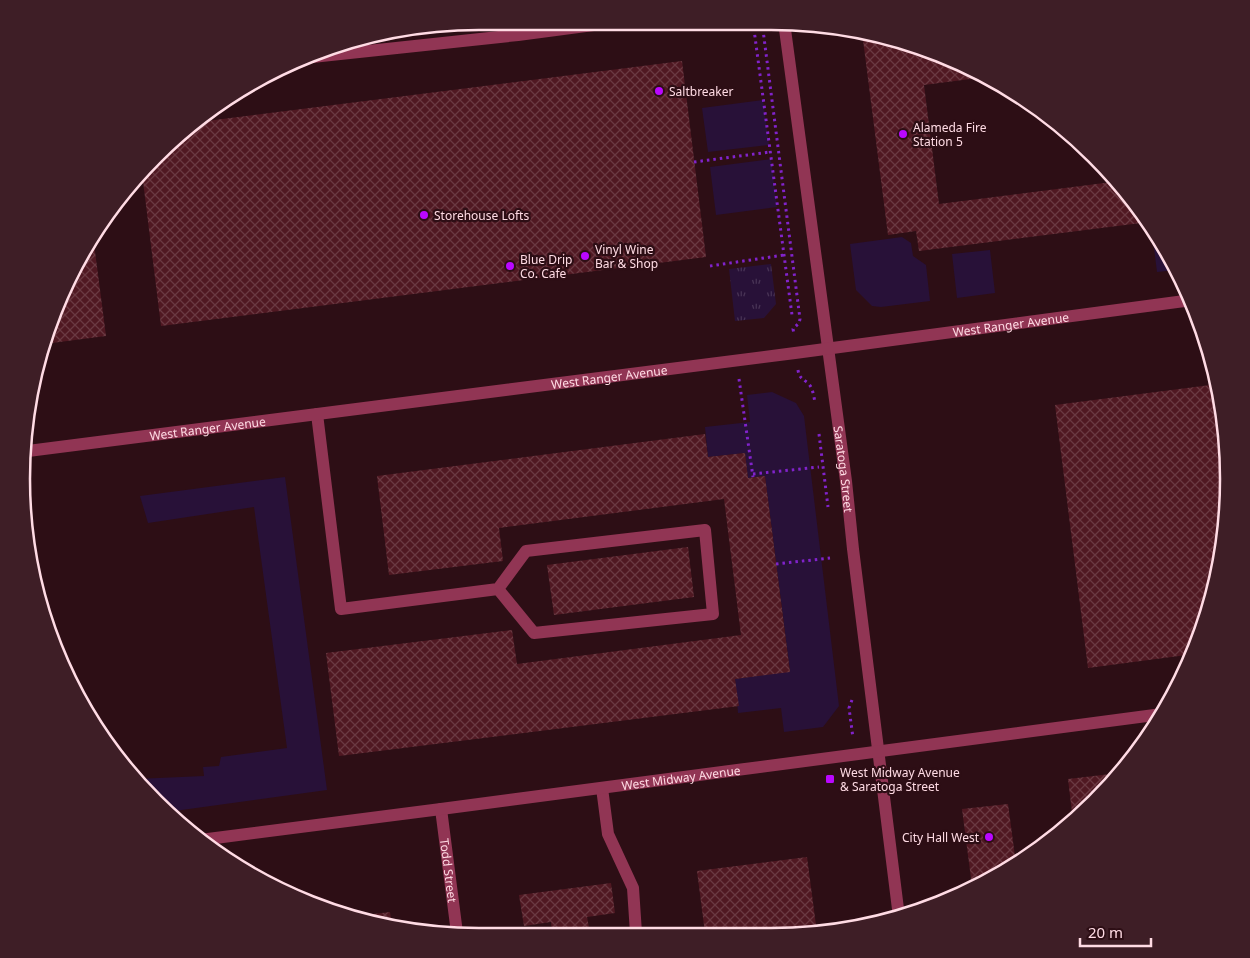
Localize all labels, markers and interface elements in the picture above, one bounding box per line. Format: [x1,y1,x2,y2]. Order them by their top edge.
place label: Saltbreaker [669,83,734,100]
marker: Saltbreaker [653,85,665,97]
place label: Alameda Fire Station 5 [913,119,987,150]
marker: Alameda Fire Station 5 [897,128,909,140]
place label: Storehouse Lofts [434,207,529,224]
marker: Storehouse Lofts [418,209,430,221]
place label: Vinyl Wine Bar & Shop [595,241,658,272]
marker: Vinyl Wine Bar & Shop [579,250,591,262]
place label: Blue Drip Co. Cafe [520,251,572,282]
marker: Blue Drip Co. Cafe [504,260,516,272]
street label: West Ranger Avenue [952,308,1070,340]
street label: West Ranger Avenue [550,361,669,393]
street label: West Ranger Avenue [148,412,267,444]
street label: Saratoga Street [830,425,858,514]
street label: West Midway Avenue [620,761,742,794]
place label: West Midway Avenue & Saratoga Street [840,764,960,795]
marker: West Midway Avenue & Saratoga Street [824,773,836,785]
place label: City Hall West [902,829,980,846]
marker: City Hall West [983,831,995,843]
street label: Todd Street [436,837,462,904]
scale bar [1080,916,1151,948]
text: 20 m [1088,922,1123,942]

